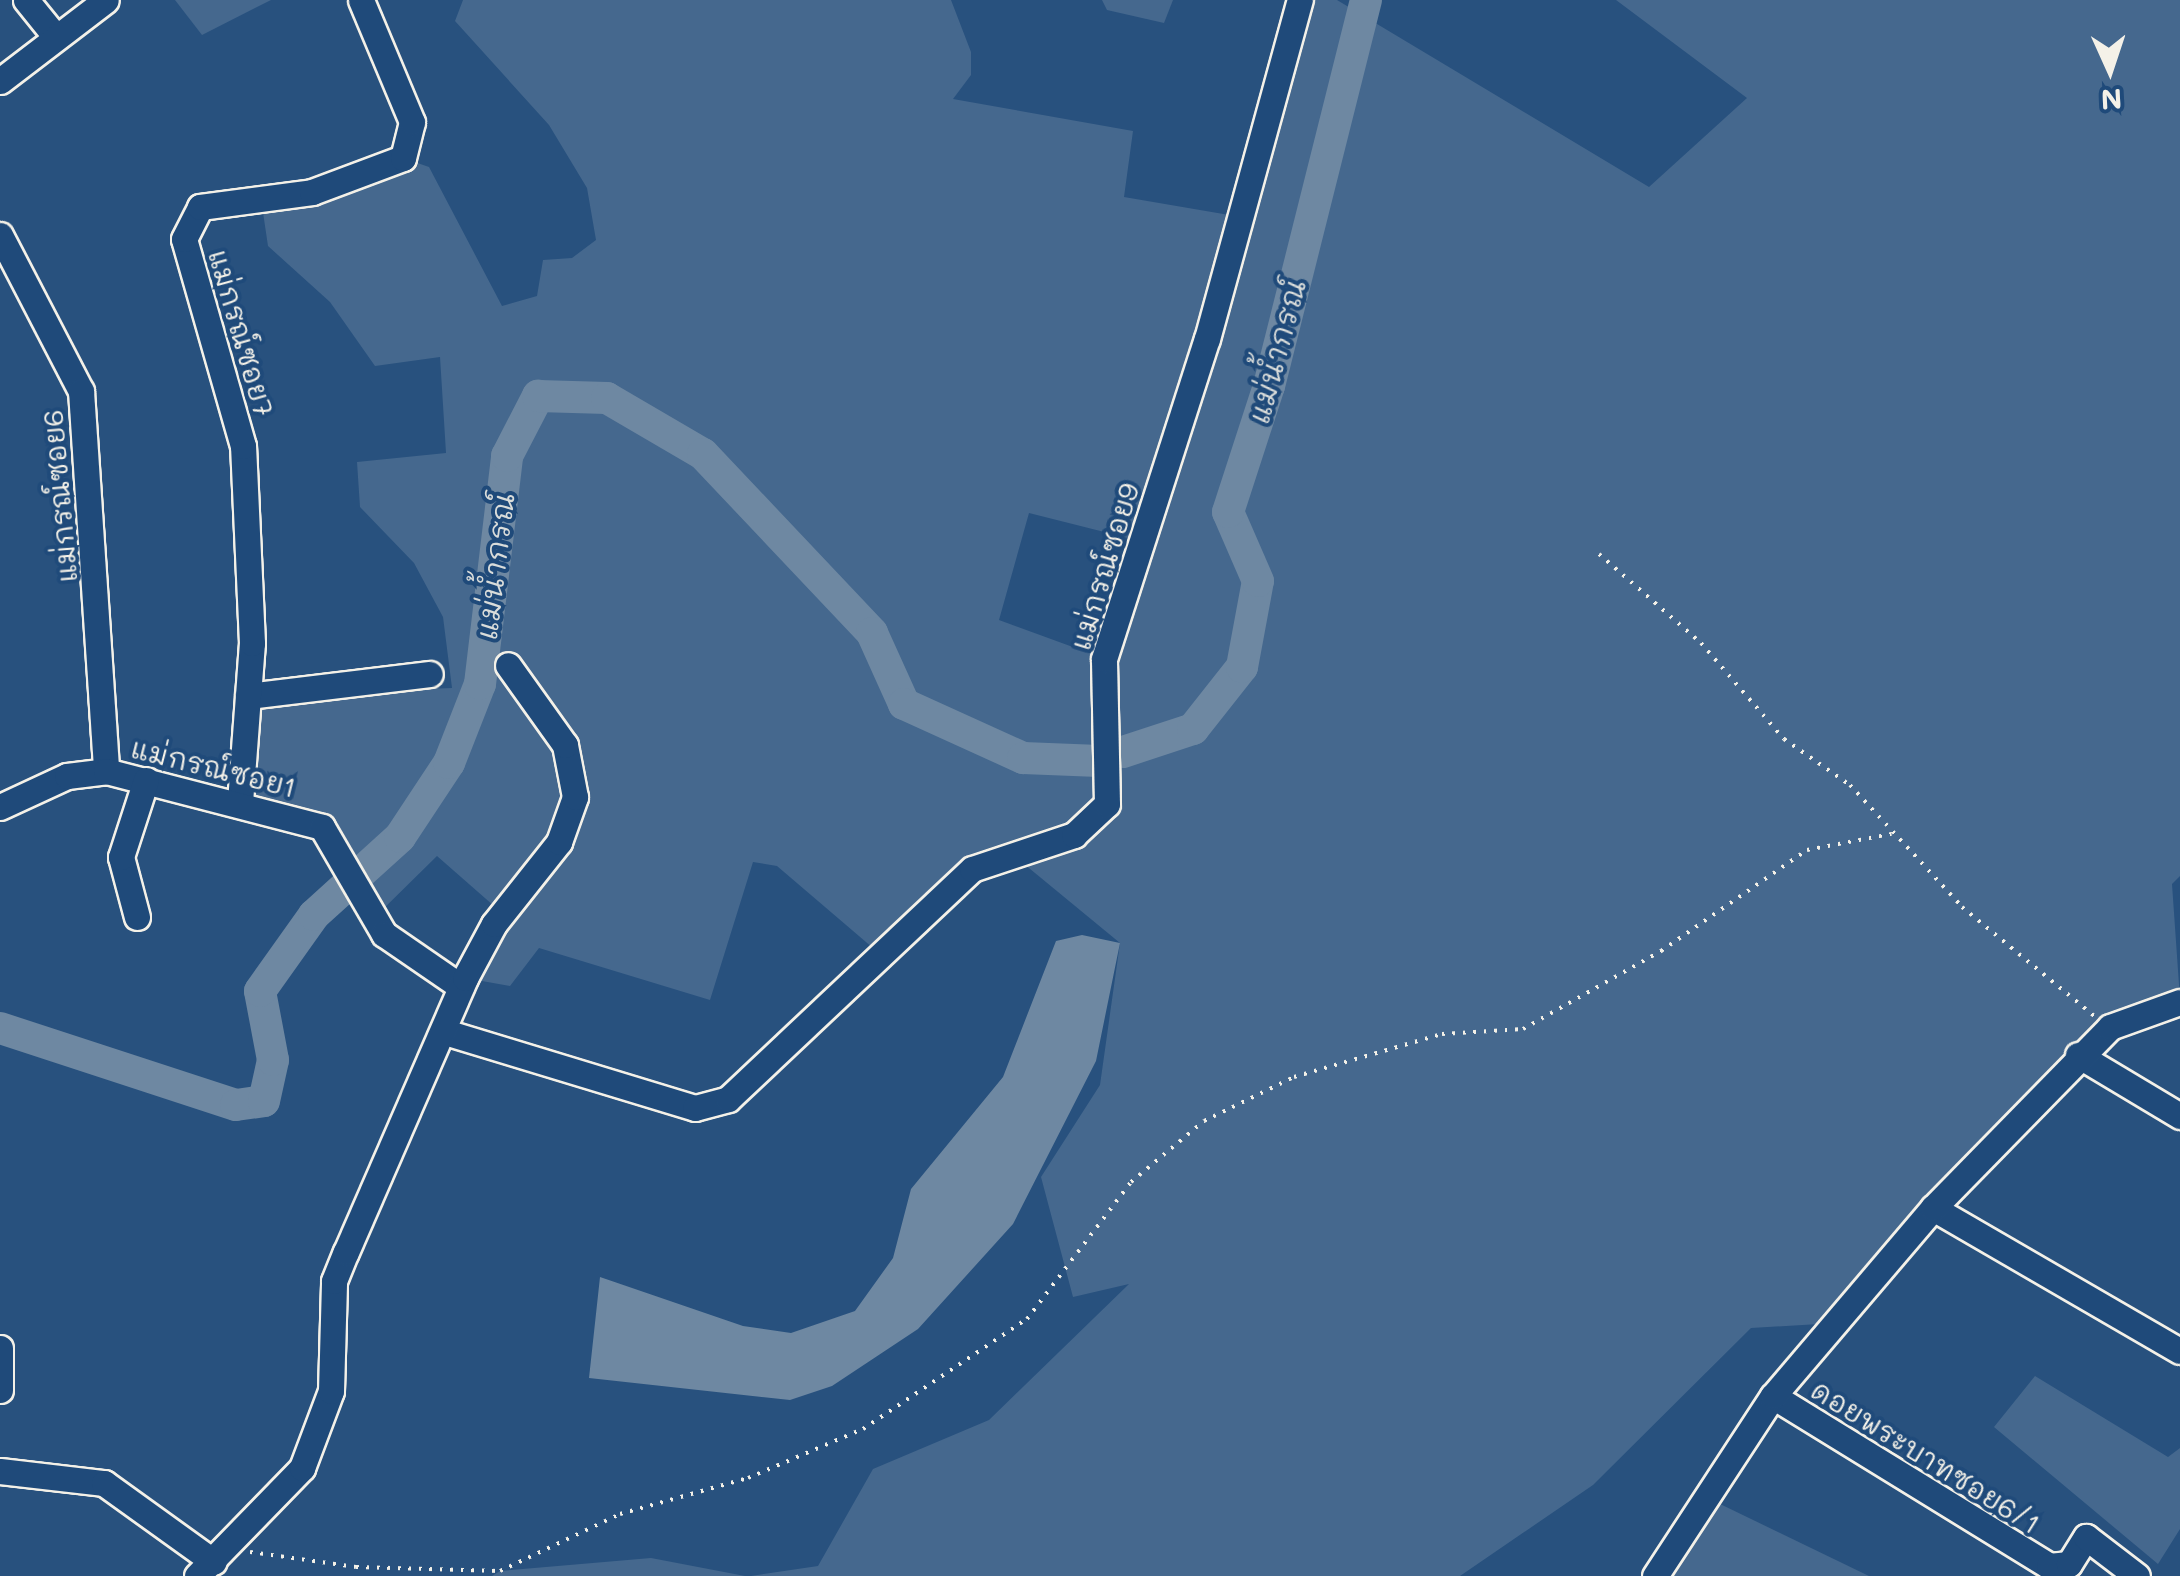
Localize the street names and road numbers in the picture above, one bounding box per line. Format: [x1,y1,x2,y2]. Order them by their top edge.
street label: แม่กรณ์ซอย7 [202,246,282,420]
street label: แม่กรณ์ซอย6 [35,408,83,584]
street label: แม่กรณ์ซอย9 [1063,479,1145,653]
street label: แม่กรณ์ซอย1 [128,730,300,804]
street label: ดอยพระบาทซอย6/1 [1805,1372,2047,1540]

